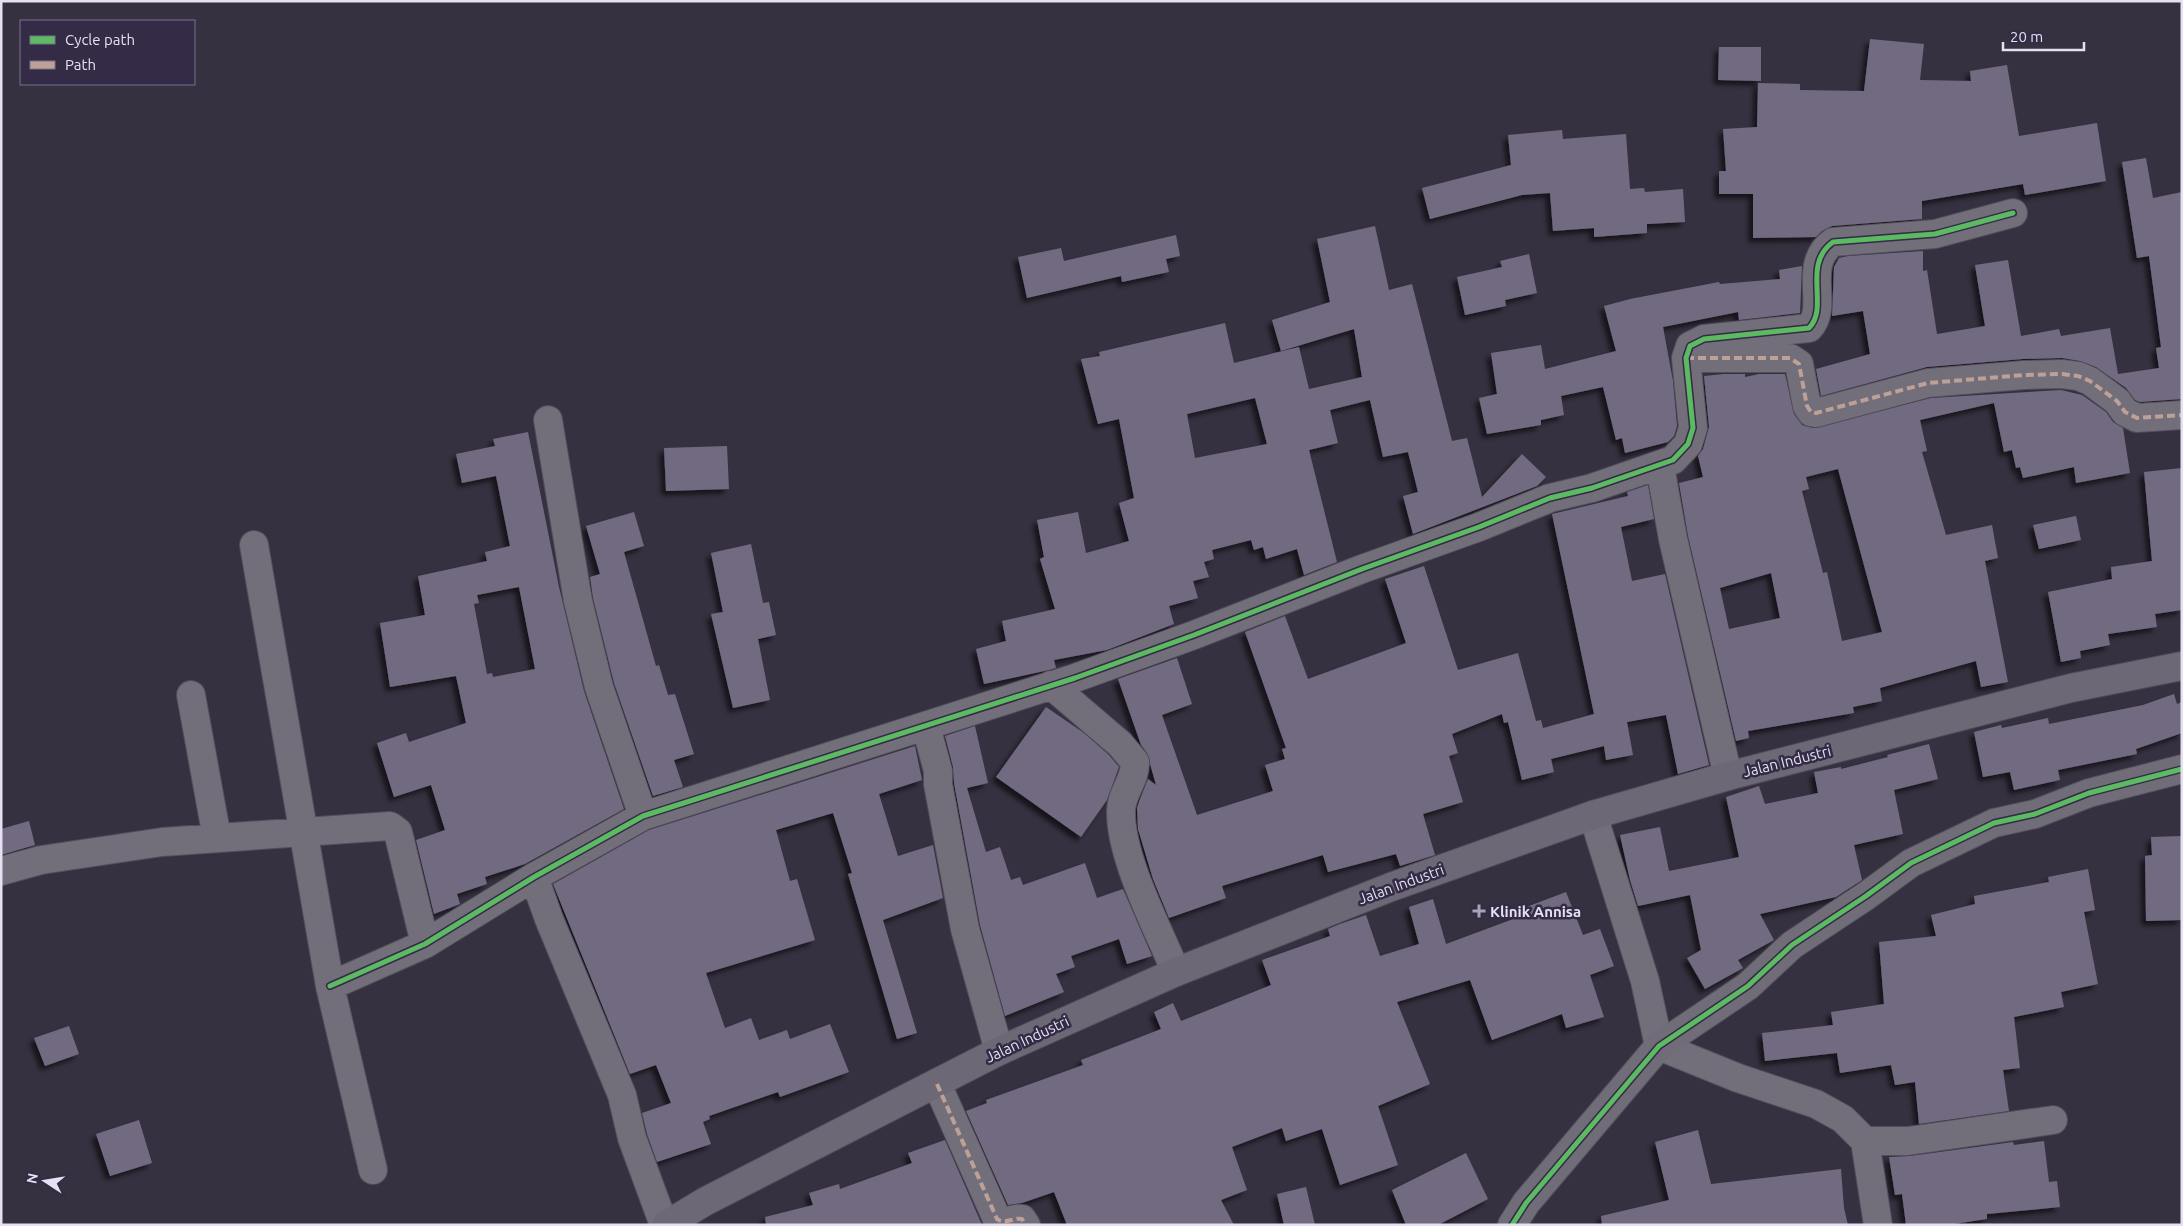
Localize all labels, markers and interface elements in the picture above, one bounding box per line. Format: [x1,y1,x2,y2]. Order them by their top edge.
legend [20,20,195,85]
scale bar [2003,20,2084,52]
text: 20 m [2010,28,2043,45]
text: Cycle path [65,31,135,48]
text: Path [65,56,96,73]
street label: Jalan Industri [1741,742,1833,780]
street label: Jalan Industri [1356,861,1446,907]
place label: Klinik Annisa [1490,903,1581,920]
marker: Klinik Annisa [1472,904,1486,918]
street label: Jalan Industri [983,1012,1071,1066]
north arrow [20,1156,70,1206]
text: N [23,1172,41,1185]

